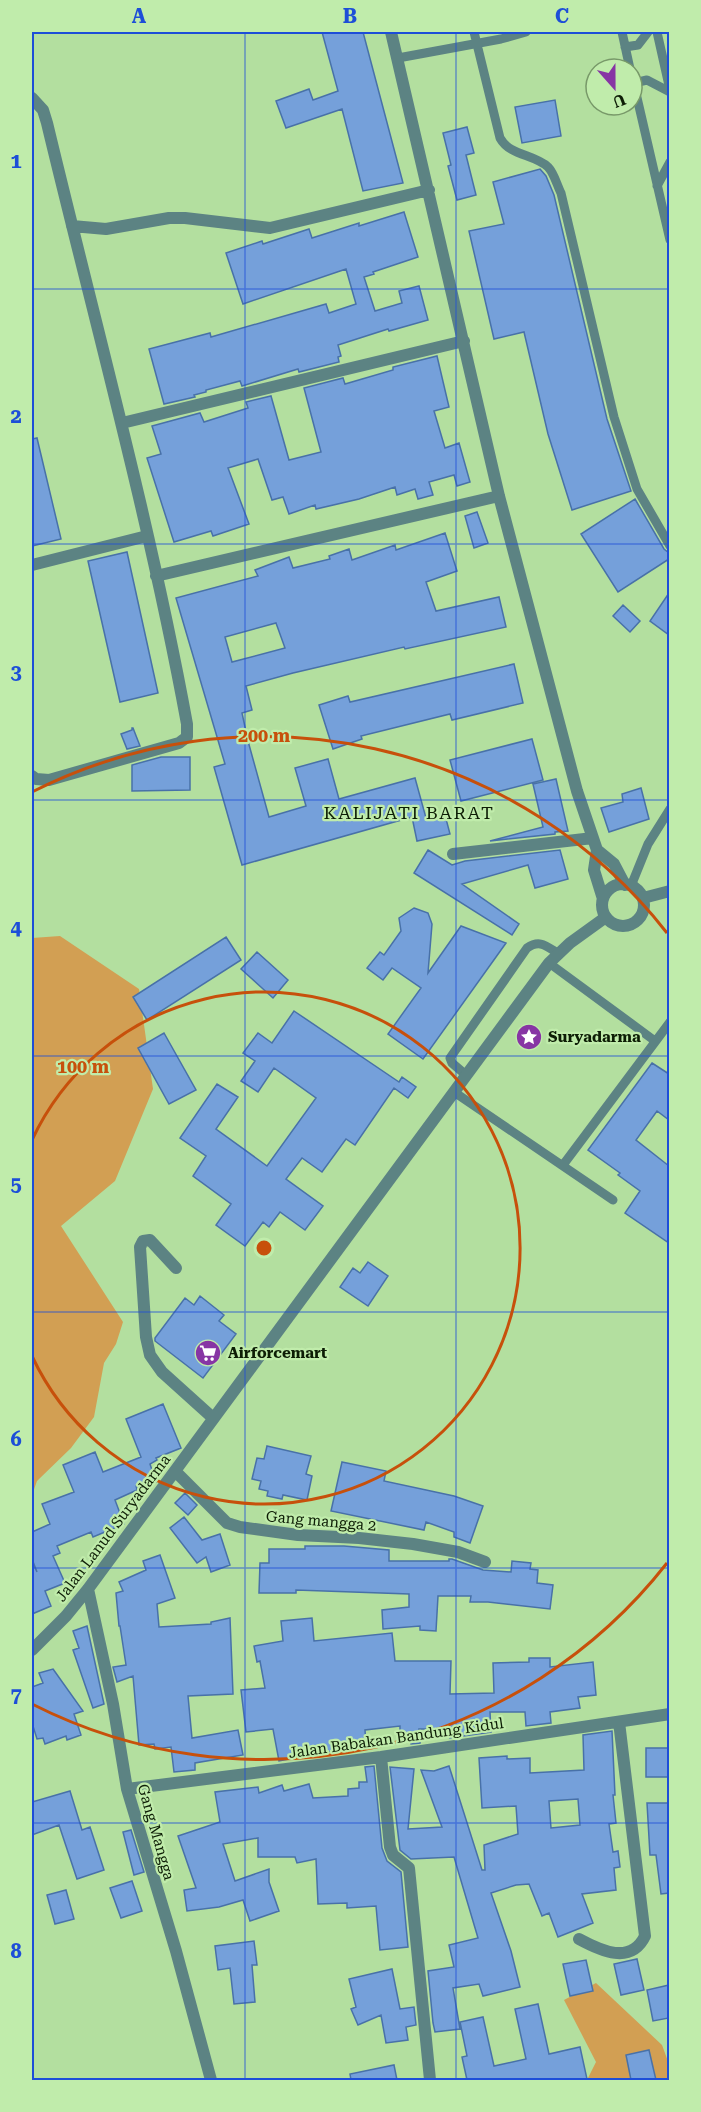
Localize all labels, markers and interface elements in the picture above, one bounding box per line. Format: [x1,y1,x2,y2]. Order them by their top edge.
text: A [132,4,147,28]
text: B [343,4,357,28]
text: C [555,4,569,28]
north arrow [584,57,644,117]
text: U [610,89,628,112]
text: 1 [10,149,22,173]
text: 2 [10,404,22,428]
text: 3 [10,660,22,684]
text: 200 m [238,725,291,746]
district label: KALIJATI BARAT [323,802,495,823]
text: 4 [10,916,22,940]
place icon: Suryadarma [514,1022,544,1052]
place label: Suryadarma [548,1028,641,1046]
text: 100 m [57,1056,110,1077]
text: 5 [10,1172,22,1196]
centre of rings [254,1238,274,1258]
supermarket icon: Airforcemart [193,1338,223,1368]
place label: Airforcemart [228,1344,327,1362]
text: 6 [10,1427,22,1451]
street label: Jalan Lanud Suryadarma [52,1451,174,1605]
street label: Gang mangga 2 [265,1507,377,1535]
text: 7 [10,1683,22,1707]
street label: Jalan Babakan Bandung Kidul [287,1714,505,1762]
street label: Gang Mangga [134,1782,178,1882]
text: 8 [10,1939,22,1963]

